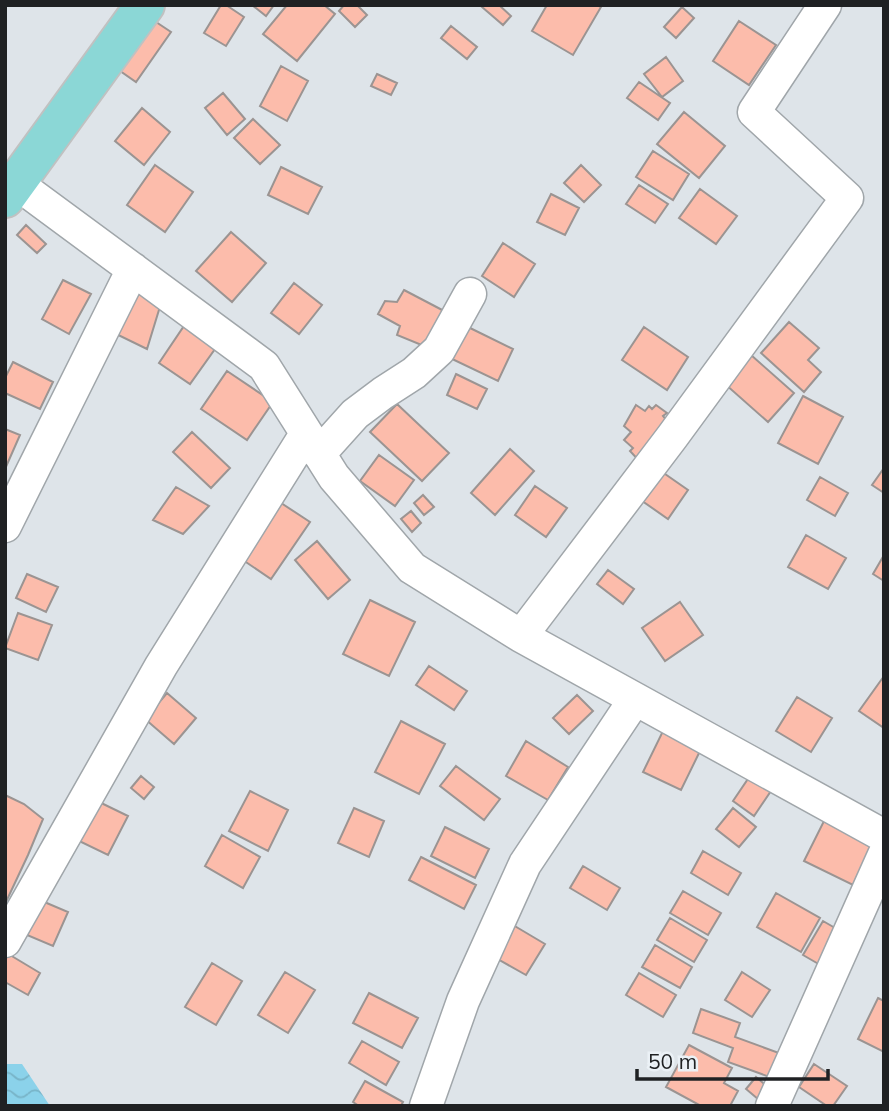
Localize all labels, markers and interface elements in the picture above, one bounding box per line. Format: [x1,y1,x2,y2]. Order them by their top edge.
scale bar [637,1038,828,1082]
text: 50 m [648,1048,697,1074]

